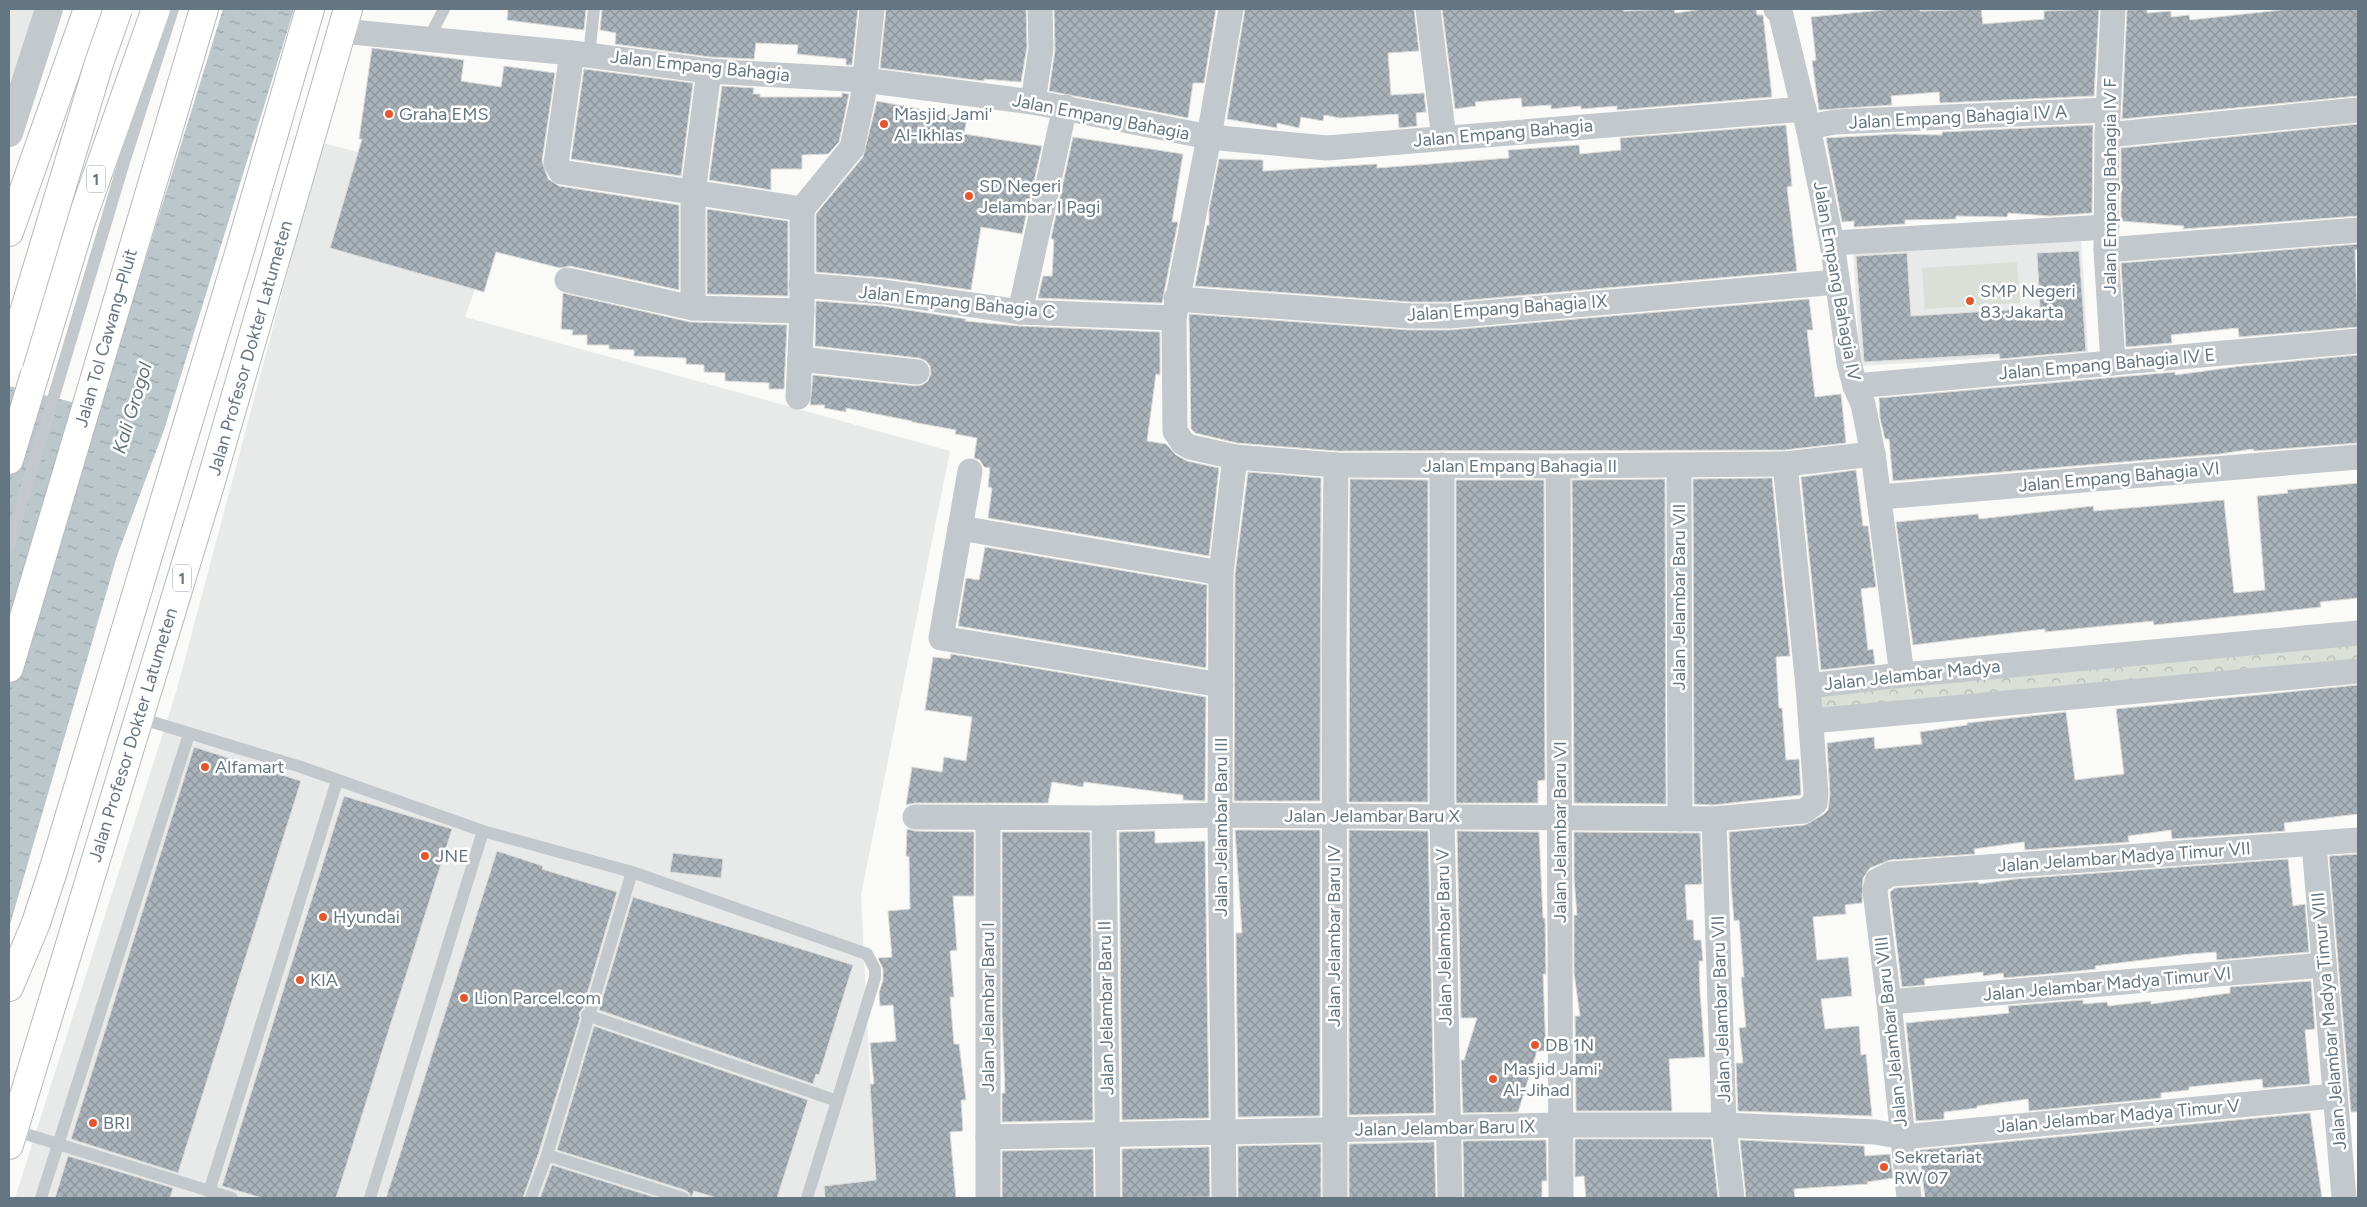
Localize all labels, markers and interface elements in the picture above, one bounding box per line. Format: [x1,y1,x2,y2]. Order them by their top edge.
street label: Jalan Empang Bahagia [609,46,791,86]
street label: Jalan Empang Bahagia IV F [2099,78,2121,294]
street label: Jalan Empang Bahagia [1010,89,1192,145]
street label: Jalan Empang Bahagia IV A [1848,100,2068,134]
place label: Graha EMS [399,103,489,125]
place label: Masjid Jami' Al-Ikhlas [894,103,992,146]
marker: Graha EMS [383,108,395,120]
street label: Jalan Empang Bahagia [1412,114,1594,152]
marker: Masjid Jami' Al-Ikhlas [878,118,890,130]
road number: 1 [87,165,105,192]
place label: SD Negeri Jelambar I Pagi [979,175,1100,218]
street label: Jalan Empang Bahagia IV [1809,180,1865,383]
marker: SD Negeri Jelambar I Pagi [963,190,975,202]
street label: Jalan Profesor Dokter Latumeten [203,218,297,478]
street label: Jalan Tol Cawang–Pluit [70,246,142,430]
place label: SMP Negeri 83 Jakarta [1980,280,2076,323]
street label: Jalan Empang Bahagia C [858,281,1056,323]
street label: Jalan Empang Bahagia IX [1406,290,1608,326]
marker: SMP Negeri 83 Jakarta [1964,295,1976,307]
street label: Jalan Empang Bahagia IV E [1998,344,2216,384]
water label: Kali Grogol [107,359,157,456]
street label: Jalan Empang Bahagia II [1423,455,1617,477]
street label: Jalan Empang Bahagia VI [2017,457,2221,497]
street label: Jalan Jelambar Baru VII [1668,504,1690,690]
road number: 1 [173,564,191,592]
street label: Jalan Profesor Dokter Latumeten [84,605,182,865]
street label: Jalan Jelambar Madya [1823,655,2001,695]
street label: Jalan Jelambar Baru III [1210,737,1232,917]
street label: Jalan Jelambar Baru VI [1549,741,1571,923]
place label: Alfamart [215,756,284,778]
marker: Alfamart [199,761,211,773]
street label: Jalan Jelambar Baru X [1284,805,1460,827]
street label: Jalan Jelambar Madya Timur VII [1997,837,2251,877]
street label: Jalan Jelambar Baru IV [1323,844,1345,1027]
place label: JNE [435,845,469,867]
street label: Jalan Jelambar Baru V [1431,848,1457,1026]
marker: JNE [419,850,431,862]
street label: Jalan Jelambar Madya Timur VIII [2307,891,2351,1151]
place label: Hyundai [333,906,400,928]
marker: Hyundai [317,911,329,923]
street label: Jalan Jelambar Baru VII [1707,915,1735,1103]
street label: Jalan Jelambar Baru II [1093,921,1119,1095]
street label: Jalan Jelambar Baru I [977,922,999,1092]
street label: Jalan Jelambar Baru VIII [1870,935,1912,1129]
street label: Jalan Jelambar Madya Timur VI [1982,962,2232,1006]
place label: KIA [310,969,338,991]
marker: KIA [294,974,306,986]
place label: Lion Parcel.com [474,987,601,1009]
marker: Lion Parcel.com [458,992,470,1004]
place label: DB 1N [1545,1034,1594,1056]
marker: DB 1N [1529,1039,1541,1051]
place label: Masjid Jami' Al-Jihad [1503,1058,1601,1101]
marker: Masjid Jami' Al-Jihad [1487,1073,1499,1085]
street label: Jalan Jelambar Madya Timur V [1995,1094,2241,1138]
place label: BRI [103,1112,130,1134]
street label: Jalan Jelambar Baru IX [1355,1115,1535,1141]
marker: BRI [87,1117,99,1129]
place label: Sekretariat RW 07 [1894,1146,1982,1189]
marker: Sekretariat RW 07 [1878,1161,1890,1173]

